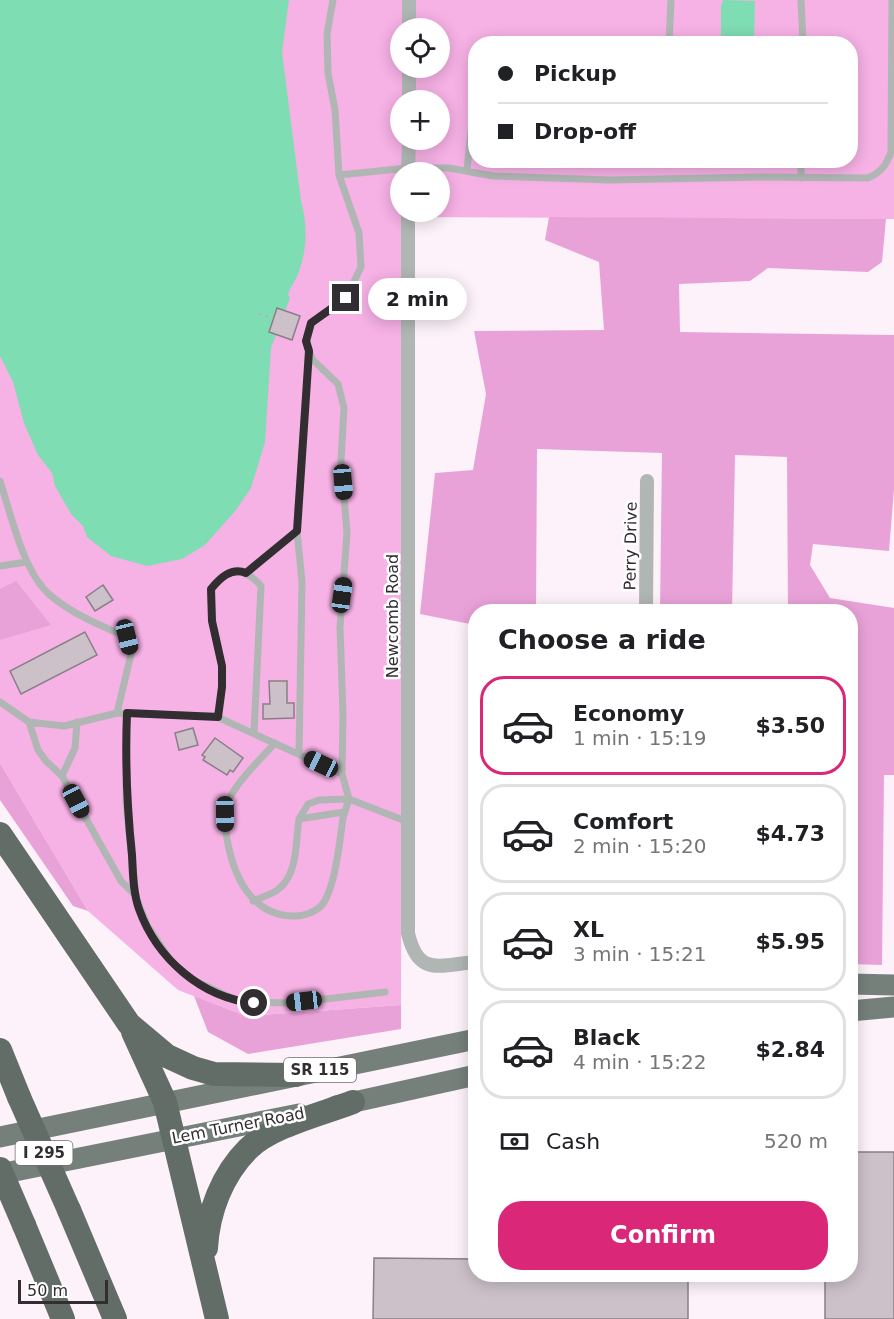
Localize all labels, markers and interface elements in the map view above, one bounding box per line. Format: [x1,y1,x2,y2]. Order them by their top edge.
map controls [390,18,450,222]
button: locate [390,18,450,78]
text: Pickup [534,61,617,86]
button: + [390,90,450,150]
text: Drop-off [534,119,636,144]
button: − [390,162,450,222]
callout: 2 min [367,277,466,319]
route end [332,284,359,311]
text: 2 min [386,287,449,311]
car [332,463,354,501]
street label: Perry Drive [620,501,641,591]
street label: Newcomb Road [383,554,402,678]
car [331,576,353,614]
car [114,617,140,657]
text: Choose a ride [498,624,706,655]
icon: car [501,699,555,753]
text: Economy [573,701,684,726]
text: $3.50 [755,713,825,738]
text: 1 min · 15:19 [573,726,707,750]
car [301,748,341,780]
car [60,781,92,821]
car [216,796,234,832]
icon: car [501,807,555,861]
text: Comfort [573,809,673,834]
text: $4.73 [755,821,825,846]
text: 2 min · 15:20 [573,834,707,858]
icon: car [501,915,555,969]
text: XL [573,917,604,942]
text: $5.95 [755,929,825,954]
text: 3 min · 15:21 [573,942,707,966]
route start [240,989,267,1016]
car [285,990,323,1012]
icon: car [501,1023,555,1077]
text: Black [573,1025,640,1050]
text: $2.84 [755,1037,825,1062]
text: 4 min · 15:22 [573,1050,707,1074]
road number: SR 115 [284,1058,356,1082]
street label: Lem Turner Road [170,1103,306,1148]
icon: cash [498,1125,531,1158]
text: Cash [546,1129,600,1154]
text: 520 m [764,1129,828,1153]
road number: I 295 [15,1141,72,1165]
button: Confirm [498,1201,828,1270]
scale bar [18,1277,108,1304]
text: 50 m [27,1281,68,1300]

